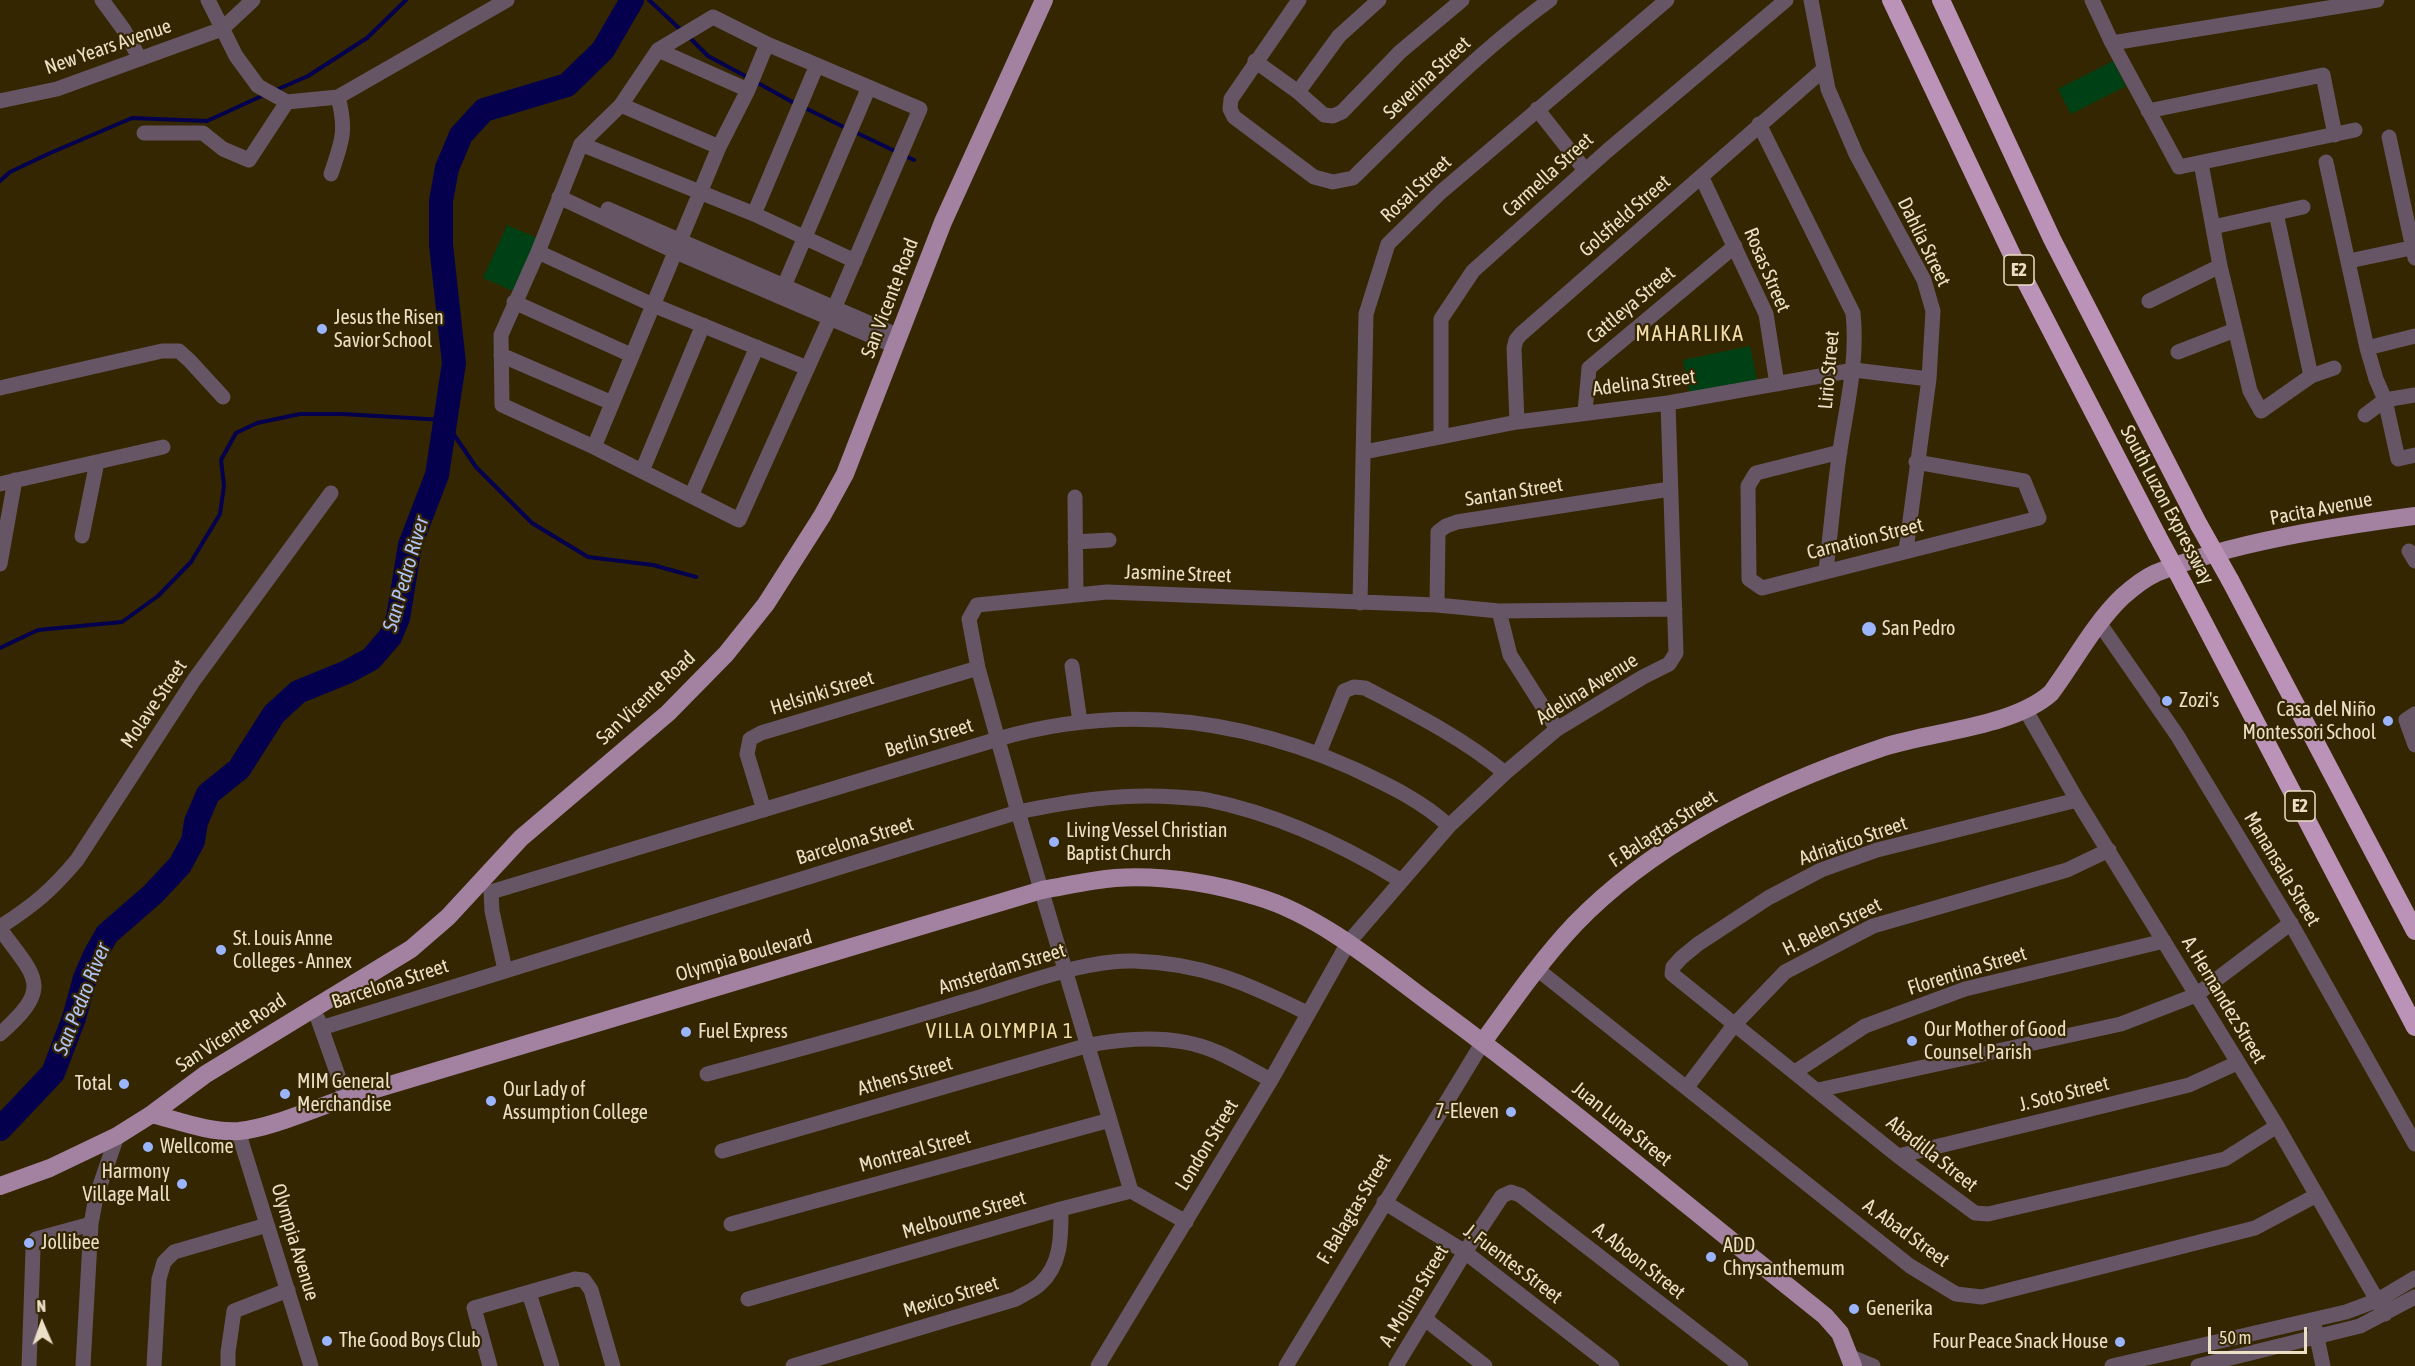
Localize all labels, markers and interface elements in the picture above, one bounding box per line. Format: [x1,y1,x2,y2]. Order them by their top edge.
street label: New Years Avenue [41,14,175,80]
street label: Severina Street [1378,32,1476,124]
street label: Carmella Street [1498,128,1598,222]
street label: Rosal Street [1376,150,1456,228]
street label: Golsfield Street [1575,170,1675,262]
street label: Dahlia Street [1892,194,1956,290]
street label: Rosas Street [1738,224,1796,316]
street label: San Vicente Road [856,235,924,361]
road number: E2 [2004,255,2034,285]
street label: Cattleya Street [1582,261,1680,349]
place label: Jesus the Risen Savior School [334,306,444,353]
district label: MAHARLIKA [1635,321,1745,347]
marker: Jesus the Risen Savior School [315,322,329,336]
street label: Lirio Street [1814,330,1844,410]
street label: Adelina Street [1591,365,1697,401]
street label: South Luzon Expressway [2115,422,2219,588]
street label: Santan Street [1463,472,1565,512]
street label: Pacita Avenue [2268,487,2374,531]
street label: Carnation Street [1804,513,1926,565]
water label: San Pedro River [378,514,434,634]
street label: Jasmine Street [1124,560,1232,588]
place label: San Pedro [1882,617,1955,641]
marker: San Pedro [1860,620,1878,638]
street label: San Vicente Road [592,646,700,750]
street label: Adelina Avenue [1532,648,1642,730]
street label: Molave Street [116,655,192,753]
street label: Helsinki Street [767,666,877,720]
place label: Zozi's [2179,689,2219,713]
marker: Zozi's [2160,694,2174,708]
place label: Casa del Niño Montessori School [2243,698,2376,745]
street label: Berlin Street [882,713,976,763]
marker: Casa del Niño Montessori School [2381,714,2395,728]
street label: F. Balagtas Street [1604,785,1722,873]
road number: E2 [2285,791,2315,821]
street label: Manansala Street [2238,808,2326,930]
street label: Adriatico Street [1796,811,1910,871]
street label: Barcelona Street [794,812,916,870]
place label: Living Vessel Christian Baptist Church [1066,819,1227,866]
marker: Living Vessel Christian Baptist Church [1047,835,1061,849]
street label: H. Belen Street [1779,893,1885,961]
street label: Olympia Boulevard [673,925,815,987]
place label: St. Louis Anne Colleges - Annex [233,927,352,974]
street label: A. Hernandez Street [2177,932,2271,1068]
street label: Amsterdam Street [936,938,1068,1000]
water label: San Pedro River [48,939,116,1059]
street label: Florentina Street [1905,942,2029,1000]
marker: St. Louis Anne Colleges - Annex [214,943,228,957]
street label: Barcelona Street [329,954,451,1014]
street label: San Vicente Road [172,989,290,1077]
district label: VILLA OLYMPIA 1 [926,1018,1074,1044]
place label: Our Mother of Good Counsel Parish [1924,1018,2066,1065]
place label: Fuel Express [698,1020,788,1044]
marker: Fuel Express [679,1025,693,1039]
marker: Our Mother of Good Counsel Parish [1905,1034,1919,1048]
street label: Athens Street [855,1051,955,1101]
place label: MIM General Merchandise [297,1070,392,1117]
street label: J. Soto Street [2017,1071,2111,1117]
place label: Total [75,1072,112,1096]
marker: Total [117,1077,131,1091]
street label: Juan Luna Street [1568,1077,1676,1171]
place label: Our Lady of Assumption College [503,1078,648,1125]
marker: MIM General Merchandise [278,1087,292,1101]
marker: Our Lady of Assumption College [484,1094,498,1108]
street label: London Street [1170,1095,1244,1195]
place label: 7-Eleven [1435,1100,1499,1124]
marker: 7-Eleven [1504,1105,1518,1119]
street label: Abadilla Street [1882,1111,1982,1197]
street label: Montreal Street [857,1125,973,1177]
place label: Wellcome [160,1135,234,1159]
marker: Wellcome [141,1140,155,1154]
street label: F. Balagtas Street [1312,1150,1396,1268]
place label: Harmony Village Mall [82,1160,170,1207]
marker: Harmony Village Mall [175,1177,189,1191]
street label: Olympia Avenue [266,1181,324,1303]
street label: Melbourne Street [899,1186,1029,1244]
street label: A. Abad Street [1858,1194,1954,1272]
street label: A. Aboon Street [1588,1218,1690,1304]
street label: J. Fuentes Street [1459,1219,1567,1309]
place label: Jollibee [41,1231,100,1255]
place label: ADD Chrysanthemum [1723,1234,1845,1281]
marker: Jollibee [22,1236,36,1250]
street label: A. Molina Street [1374,1241,1454,1351]
marker: ADD Chrysanthemum [1704,1250,1718,1264]
street label: Mexico Street [900,1271,1002,1323]
north arrow [12,1294,72,1354]
text: N [36,1297,46,1315]
place label: Generika [1866,1297,1933,1321]
marker: Generika [1847,1302,1861,1316]
scale bar [2211,1315,2310,1353]
text: 50 m [2219,1327,2251,1348]
place label: The Good Boys Club [339,1329,481,1353]
place label: Four Peace Snack House [1932,1330,2108,1354]
marker: The Good Boys Club [320,1334,334,1348]
marker: Four Peace Snack House [2113,1335,2127,1349]

